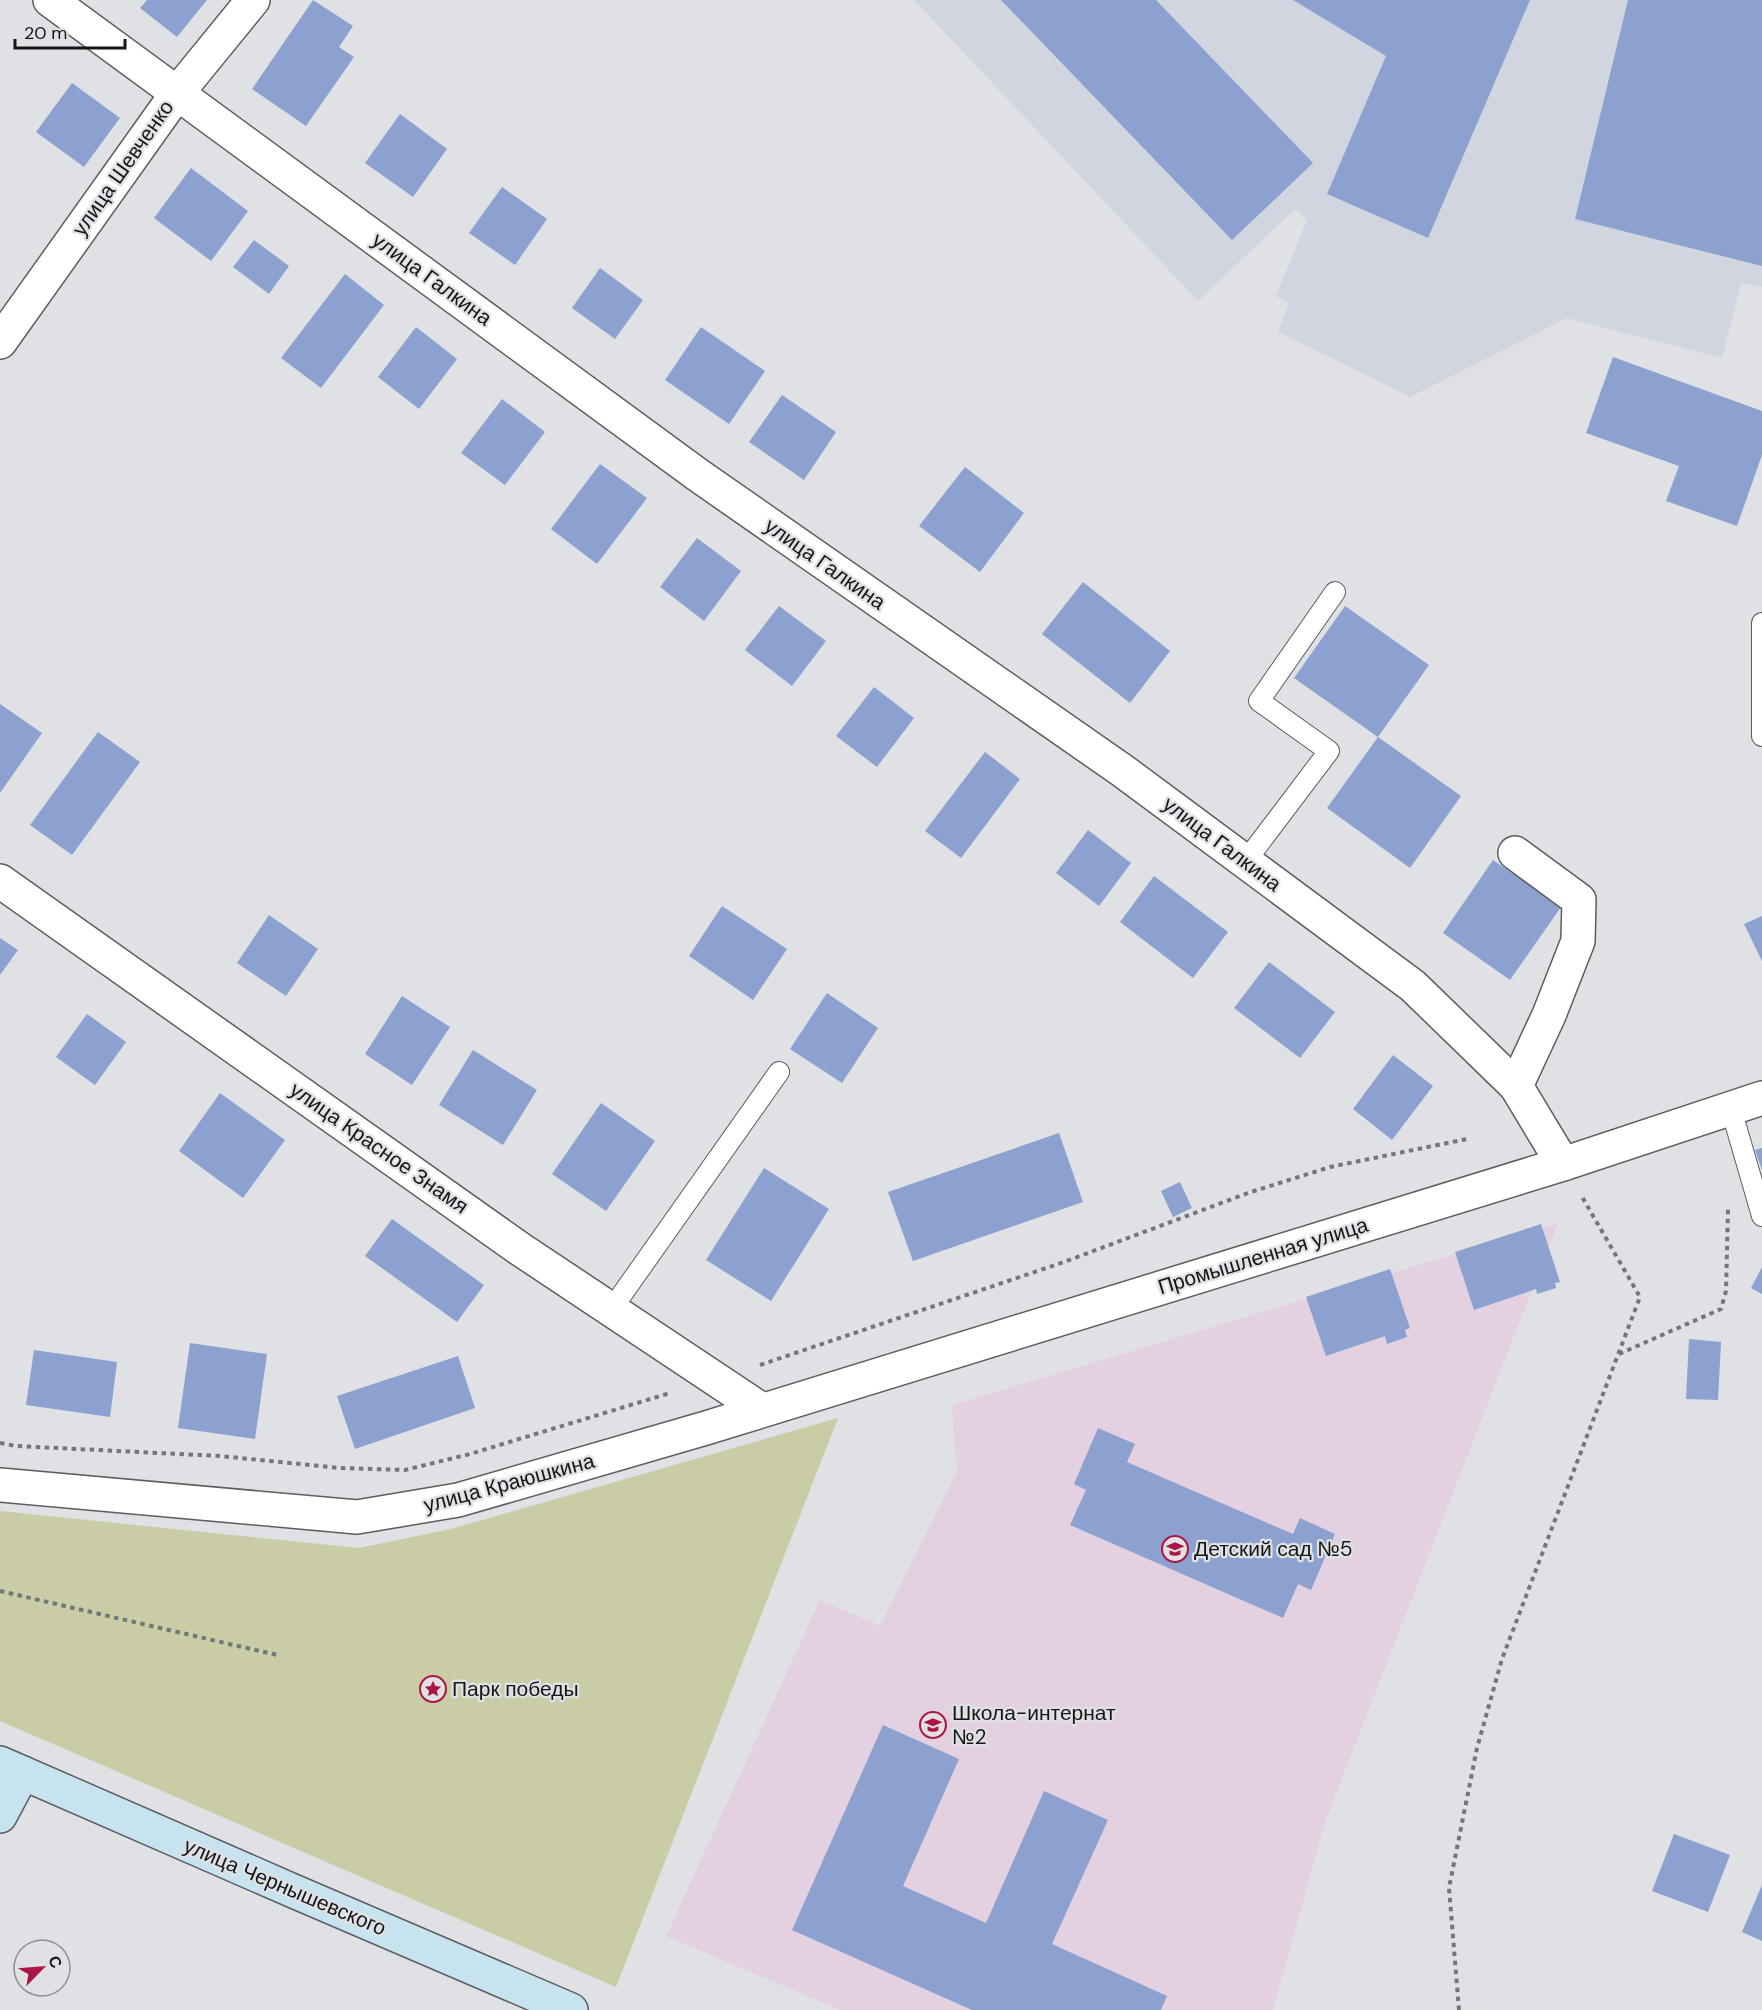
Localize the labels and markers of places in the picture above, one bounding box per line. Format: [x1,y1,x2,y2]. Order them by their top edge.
school or university icon: Детский сад №5 [1160,1534,1190,1564]
place label: Детский сад №5 [1194,1535,1353,1563]
place icon: Парк победы [418,1674,448,1704]
place label: Парк победы [452,1675,579,1703]
place label: Школа-интернат №2 [952,1699,1116,1751]
school or university icon: Школа-интернат №2 [918,1710,948,1740]

